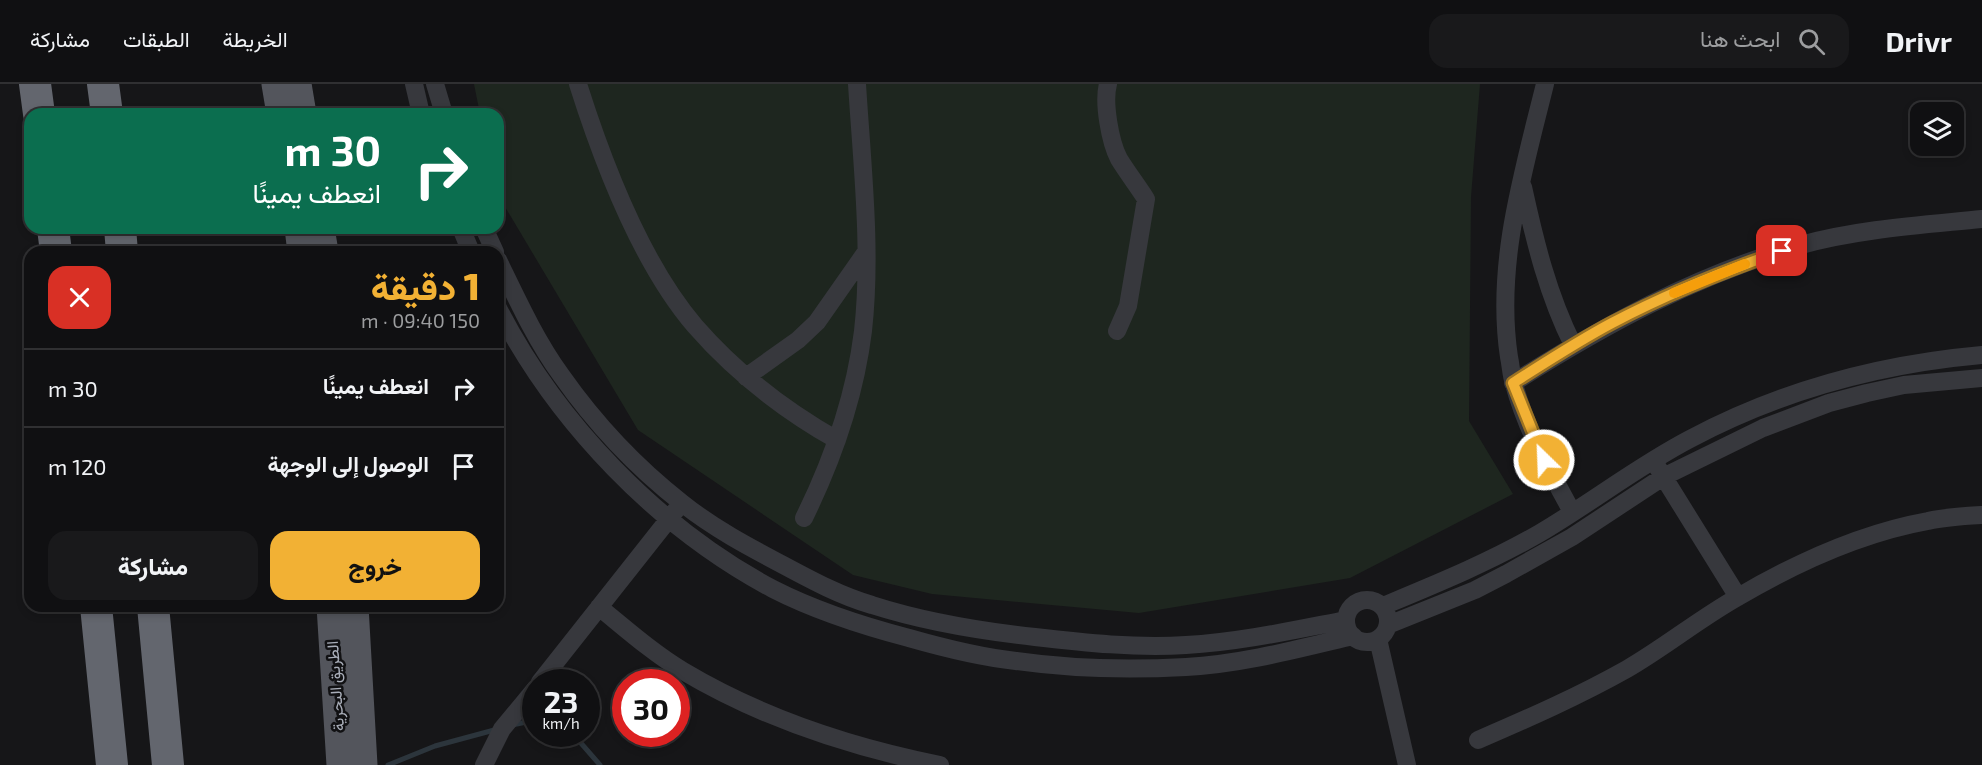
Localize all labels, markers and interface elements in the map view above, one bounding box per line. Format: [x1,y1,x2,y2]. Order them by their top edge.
search box [1429,14,1849,68]
text: Drivr [1885,24,1952,58]
text: ابحث هنا [1700,25,1780,51]
icon: search [1795,25,1828,58]
text: مشاركة [30,26,90,51]
text: الطبقات [123,26,190,51]
text: الخريطة [223,26,288,51]
map controls [1910,102,1964,156]
button: layers [1910,102,1964,156]
text: 30 m [285,124,381,174]
icon: right [402,132,480,210]
text: انعطف يمينًا [252,176,381,208]
pin [1756,225,1807,276]
icon: arrive [1765,234,1798,267]
text: 1 دقيقة [371,264,480,307]
button: close [48,266,111,329]
text: 150 m · 09:40 [361,308,480,332]
text: انعطف يمينًا [323,372,429,398]
icon: right [447,372,480,405]
text: 30 m [48,375,98,401]
position arrow [1512,428,1576,492]
text: الوصول إلى الوجهة [267,450,429,476]
icon: arrive [447,450,480,483]
text: 120 m [48,453,107,479]
button: مشاركة [48,531,258,600]
button: خروج [270,531,480,600]
street label: الطريق البحرية [322,640,349,732]
speed limit sign: 30 [612,669,690,747]
text: 23 [544,683,578,719]
text: km/h [542,714,580,732]

